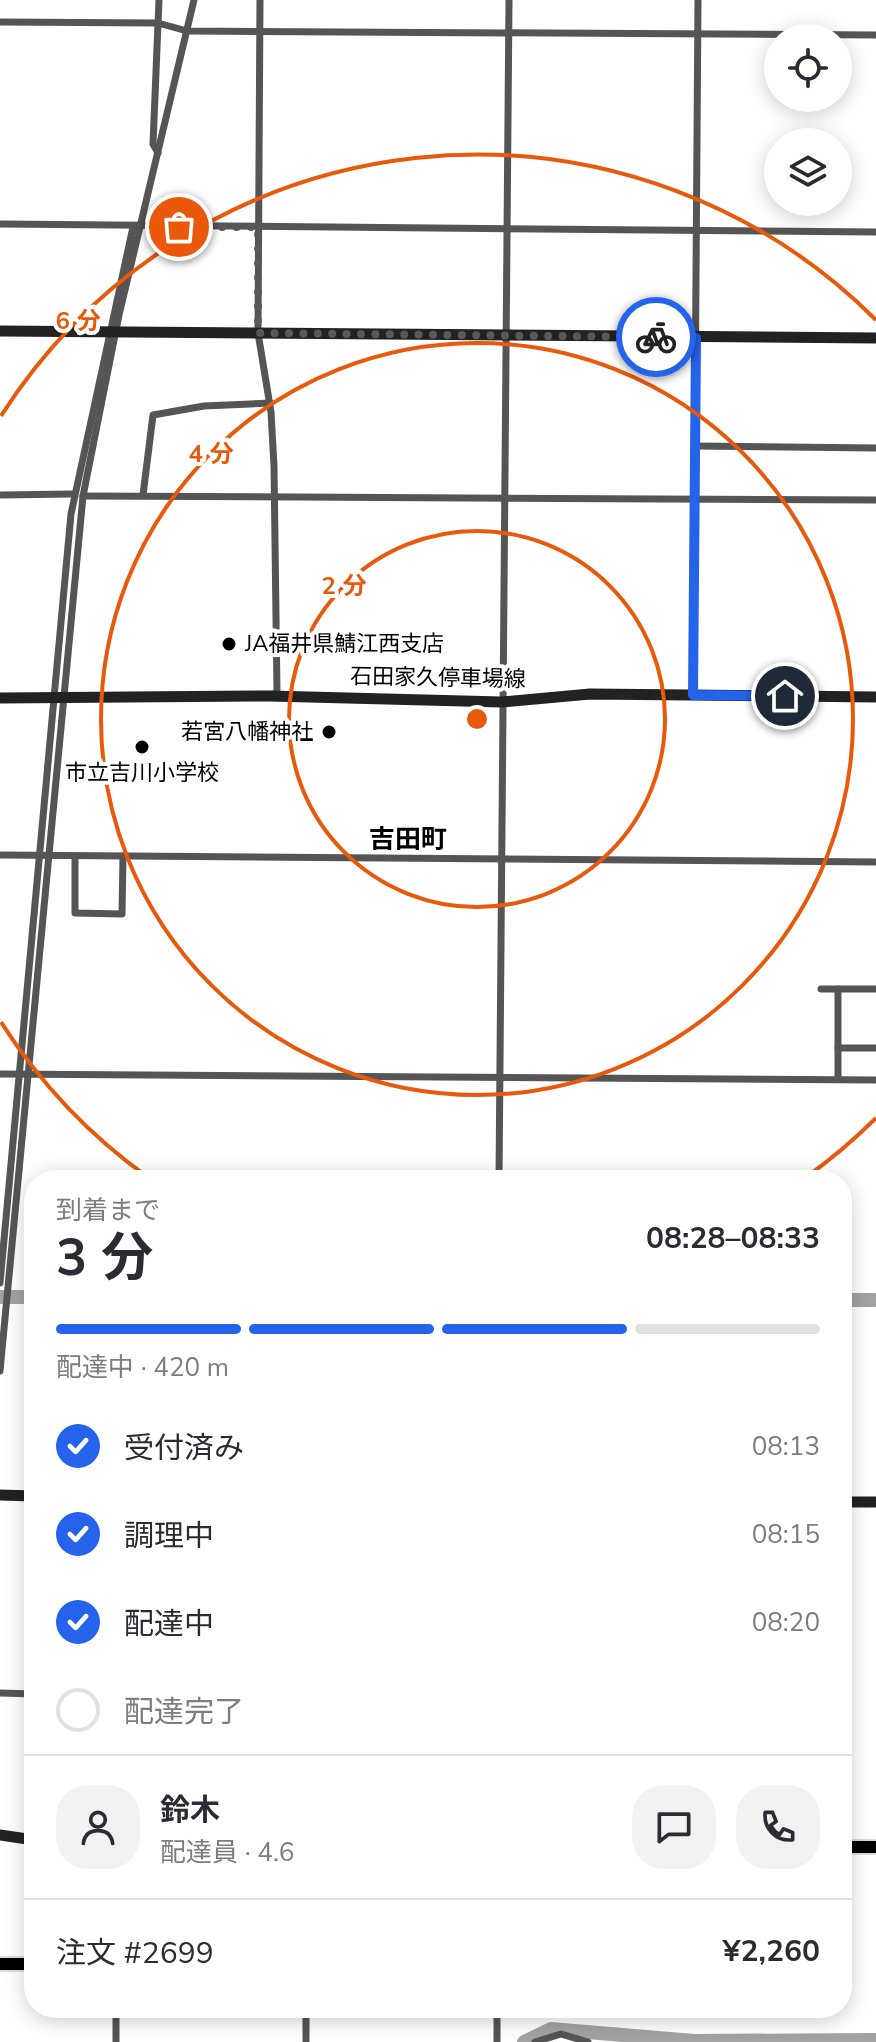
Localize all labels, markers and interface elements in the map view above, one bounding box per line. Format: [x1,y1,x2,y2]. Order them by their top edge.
map controls [764,24,852,216]
button: locate [764,24,852,112]
button: layers [764,128,852,216]
pin [145,193,213,261]
icon: bag [157,205,201,249]
courier [616,297,696,377]
text: 6 分 [56,305,100,337]
icon: bike [634,315,678,359]
text: 4 分 [189,438,233,470]
text: 2 分 [322,570,366,602]
place label: JA福井県鯖江西支店 [244,629,444,659]
marker: JA福井県鯖江西支店 [220,635,238,653]
street label: 石田家久停車場線 [350,661,526,695]
pin [751,662,819,730]
icon: home [763,674,807,718]
centre of rings [463,705,491,733]
place label: 若宮八幡神社 [181,717,313,747]
marker: 若宮八幡神社 [320,723,338,741]
marker: 市立吉川小学校 [133,738,151,756]
place label: 市立吉川小学校 [65,758,219,788]
district label: 吉田町 [369,822,447,857]
text: 到着まで [56,1193,160,1228]
text: 08:28–08:33 [646,1218,820,1259]
text: 3 分 [56,1222,153,1293]
text: 配達中 · 420 m [56,1350,229,1385]
icon: check [56,1424,100,1468]
text: 受付済み [124,1428,244,1469]
text: 08:13 [752,1429,820,1464]
icon: check [56,1512,100,1556]
text: 調理中 [124,1516,214,1557]
text: 08:15 [752,1517,820,1552]
icon: check [56,1600,100,1644]
text: 配達中 [124,1604,214,1645]
text: 08:20 [752,1605,820,1640]
text: 配達完了 [124,1692,244,1733]
button: person [56,1785,140,1869]
button: chat [632,1785,716,1869]
button: phone [736,1785,820,1869]
text: 鈴木 [160,1790,220,1831]
text: 配達員 · 4.6 [160,1835,294,1870]
text: ¥2,260 [723,1931,820,1972]
text: 注文 #2699 [56,1933,214,1974]

